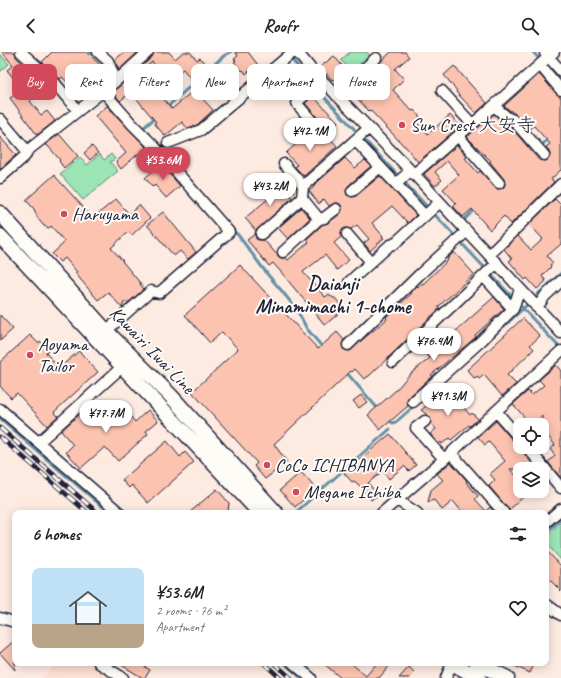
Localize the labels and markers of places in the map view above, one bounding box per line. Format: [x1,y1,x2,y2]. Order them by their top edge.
place label: Sun Crest 大安寺 [410,113,536,137]
pin: ¥42.1M [277,118,343,152]
marker: Sun Crest 大安寺 [397,120,407,130]
pin: ¥53.6M [130,147,196,181]
pin: ¥43.2M [237,173,303,207]
place label: Haruyama [72,202,140,226]
marker: Haruyama [59,209,69,219]
pin: ¥76.4M [401,328,467,362]
place label: Aoyama Tailor [38,332,90,378]
marker: Aoyama Tailor [25,350,35,360]
pin: ¥91.3M [415,383,481,417]
pin: ¥77.7M [73,400,139,434]
place label: CoCo ICHIBANYA [275,453,395,477]
marker: CoCo ICHIBANYA [262,460,272,470]
place label: Megane Ichiba [304,480,402,504]
marker: Megane Ichiba [291,487,301,497]

